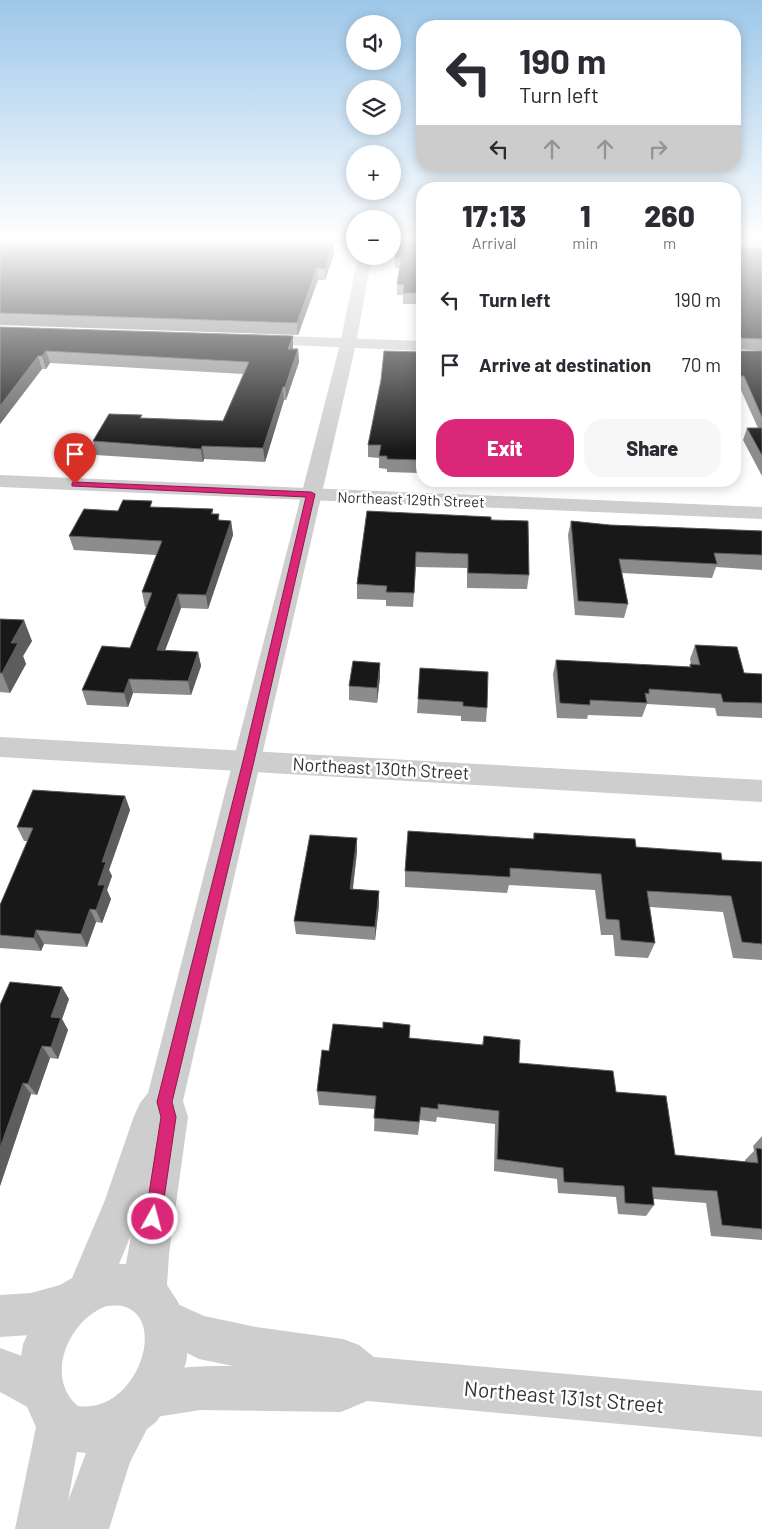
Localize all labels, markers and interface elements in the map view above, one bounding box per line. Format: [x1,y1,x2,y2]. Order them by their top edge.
map controls [346,15,401,265]
button: sound [346,15,401,70]
text: 190 m [519,39,606,81]
icon: left [436,40,501,105]
button: layers [346,80,401,135]
text: Turn left [519,81,599,107]
icon: left [485,135,513,163]
icon: ahead [538,135,566,163]
icon: ahead [591,135,619,163]
icon: right [644,135,672,163]
button: + [346,145,401,200]
text: 17:13 [462,197,526,233]
text: 1 [580,197,591,233]
text: 260 [644,197,695,233]
button: − [346,210,401,265]
text: Arrival [472,233,517,252]
text: min [572,233,598,252]
text: m [663,233,676,252]
icon: left [436,286,464,314]
text: Turn left [479,288,550,311]
text: 190 m [674,288,721,311]
icon: arrive [436,351,464,379]
text: Arrive at destination [479,353,651,376]
text: 70 m [682,353,721,376]
button: Exit [436,419,574,477]
button: Share [584,419,721,477]
pin [54,433,96,484]
icon: arrive [61,440,89,468]
street label: Northeast 129th Street [337,487,485,511]
street label: Northeast 130th Street [292,752,470,784]
position arrow [126,1192,178,1244]
street label: Northeast 131st Street [463,1375,665,1417]

